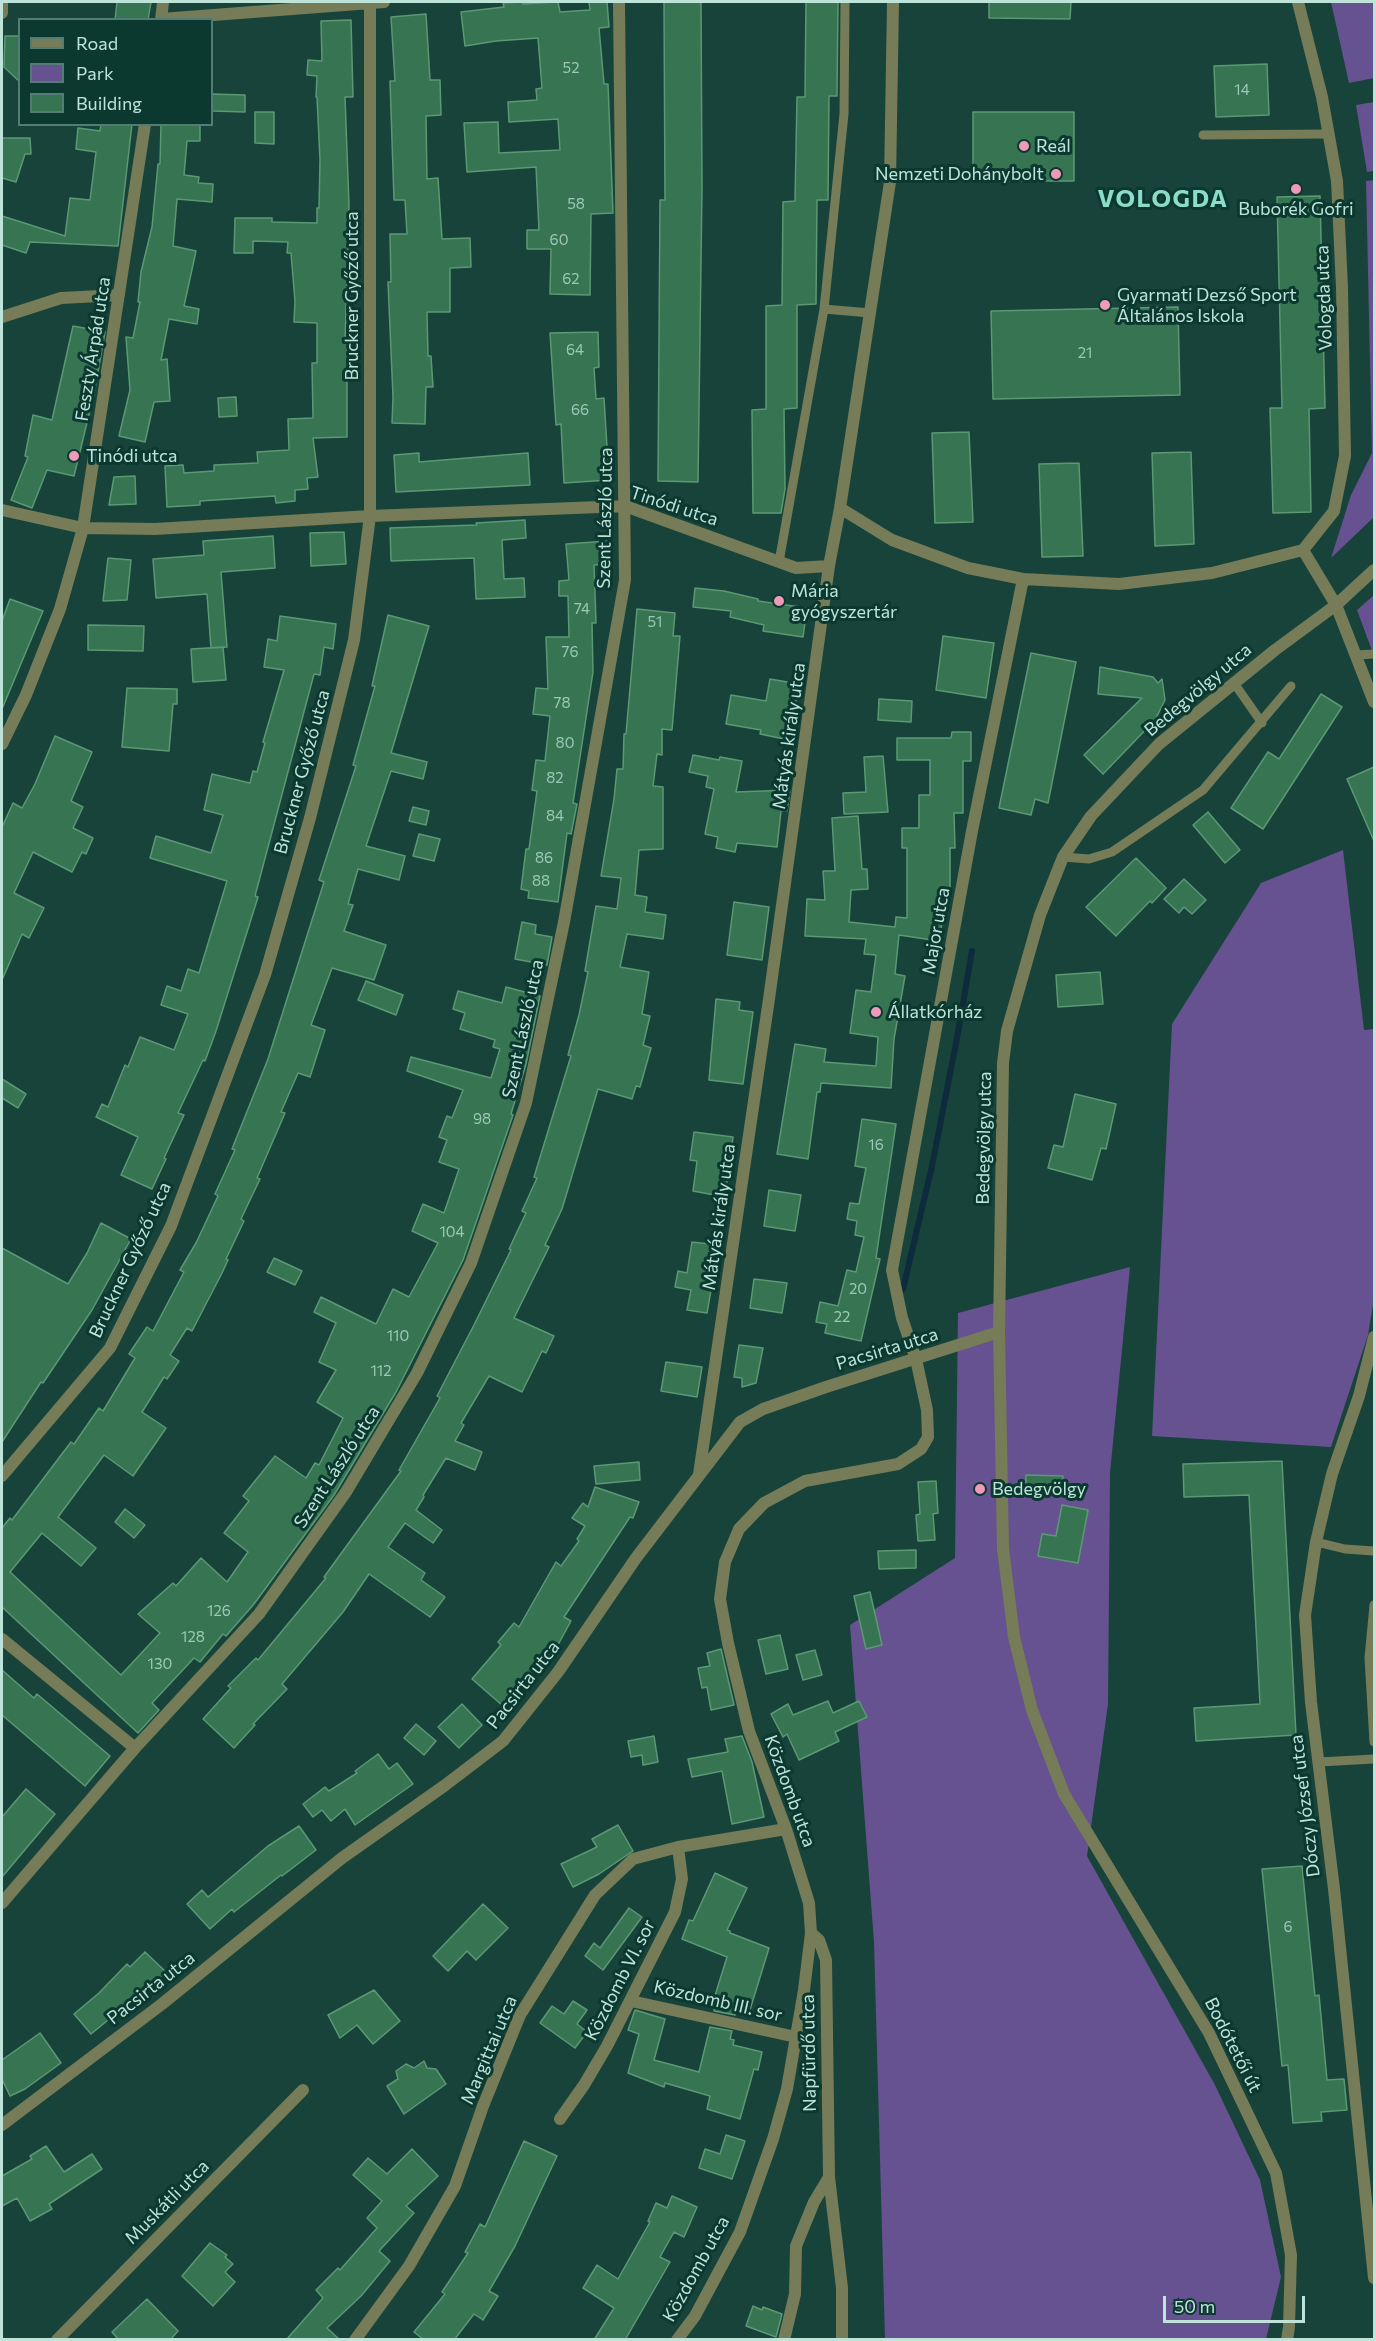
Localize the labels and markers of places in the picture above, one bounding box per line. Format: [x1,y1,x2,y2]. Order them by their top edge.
place label: Reál [1036,135,1071,157]
marker: Reál [1017,139,1031,153]
place label: Nemzeti Dohánybolt [875,163,1044,185]
marker: Nemzeti Dohánybolt [1049,167,1063,181]
marker: Buborék Gofri [1289,182,1303,196]
place label: Buborék Gofri [1238,198,1354,220]
place label: Gyarmati Dezső Sport Általános Iskola [1117,284,1297,326]
marker: Gyarmati Dezső Sport Általános Iskola [1098,298,1112,312]
place label: Tinódi utca [86,445,177,467]
marker: Tinódi utca [67,449,81,463]
place label: Mária gyógyszertár [791,580,897,622]
marker: Mária gyógyszertár [772,594,786,608]
place label: Állatkórház [888,1001,982,1023]
marker: Állatkórház [869,1005,883,1019]
place label: Bedegvölgy [992,1478,1086,1500]
marker: Bedegvölgy [973,1482,987,1496]

